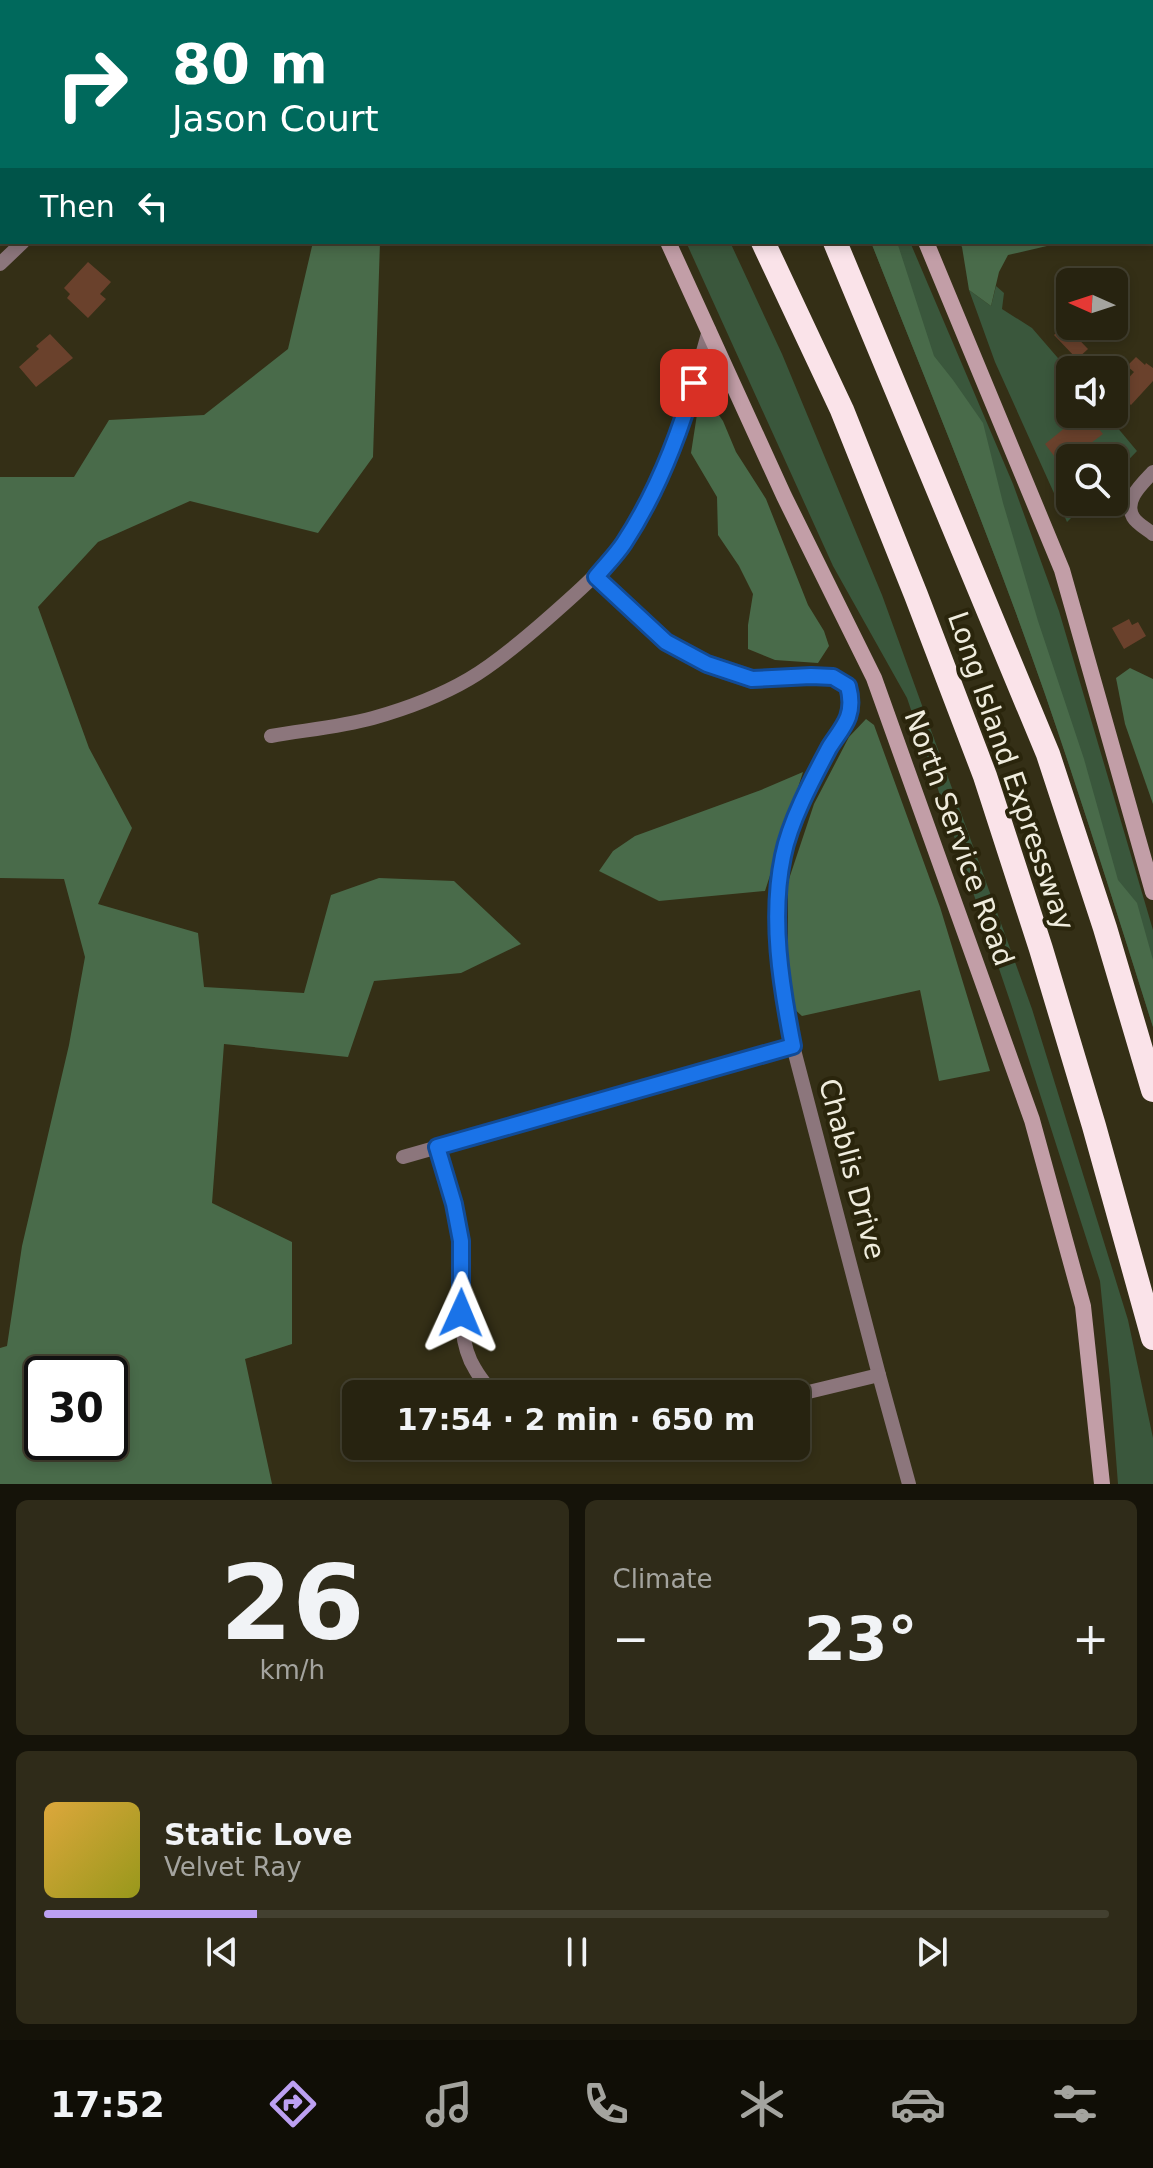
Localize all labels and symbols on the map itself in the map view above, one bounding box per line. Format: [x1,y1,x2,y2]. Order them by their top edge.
north arrow [1056,268,1128,340]
pin [660,349,728,417]
street label: Long Island Expressway [941,607,1081,935]
street label: North Service Road [897,706,1021,970]
street label: Chablis Drive [812,1075,892,1263]
position arrow [419,1271,503,1355]
speed limit sign: 30 [24,1356,128,1460]

